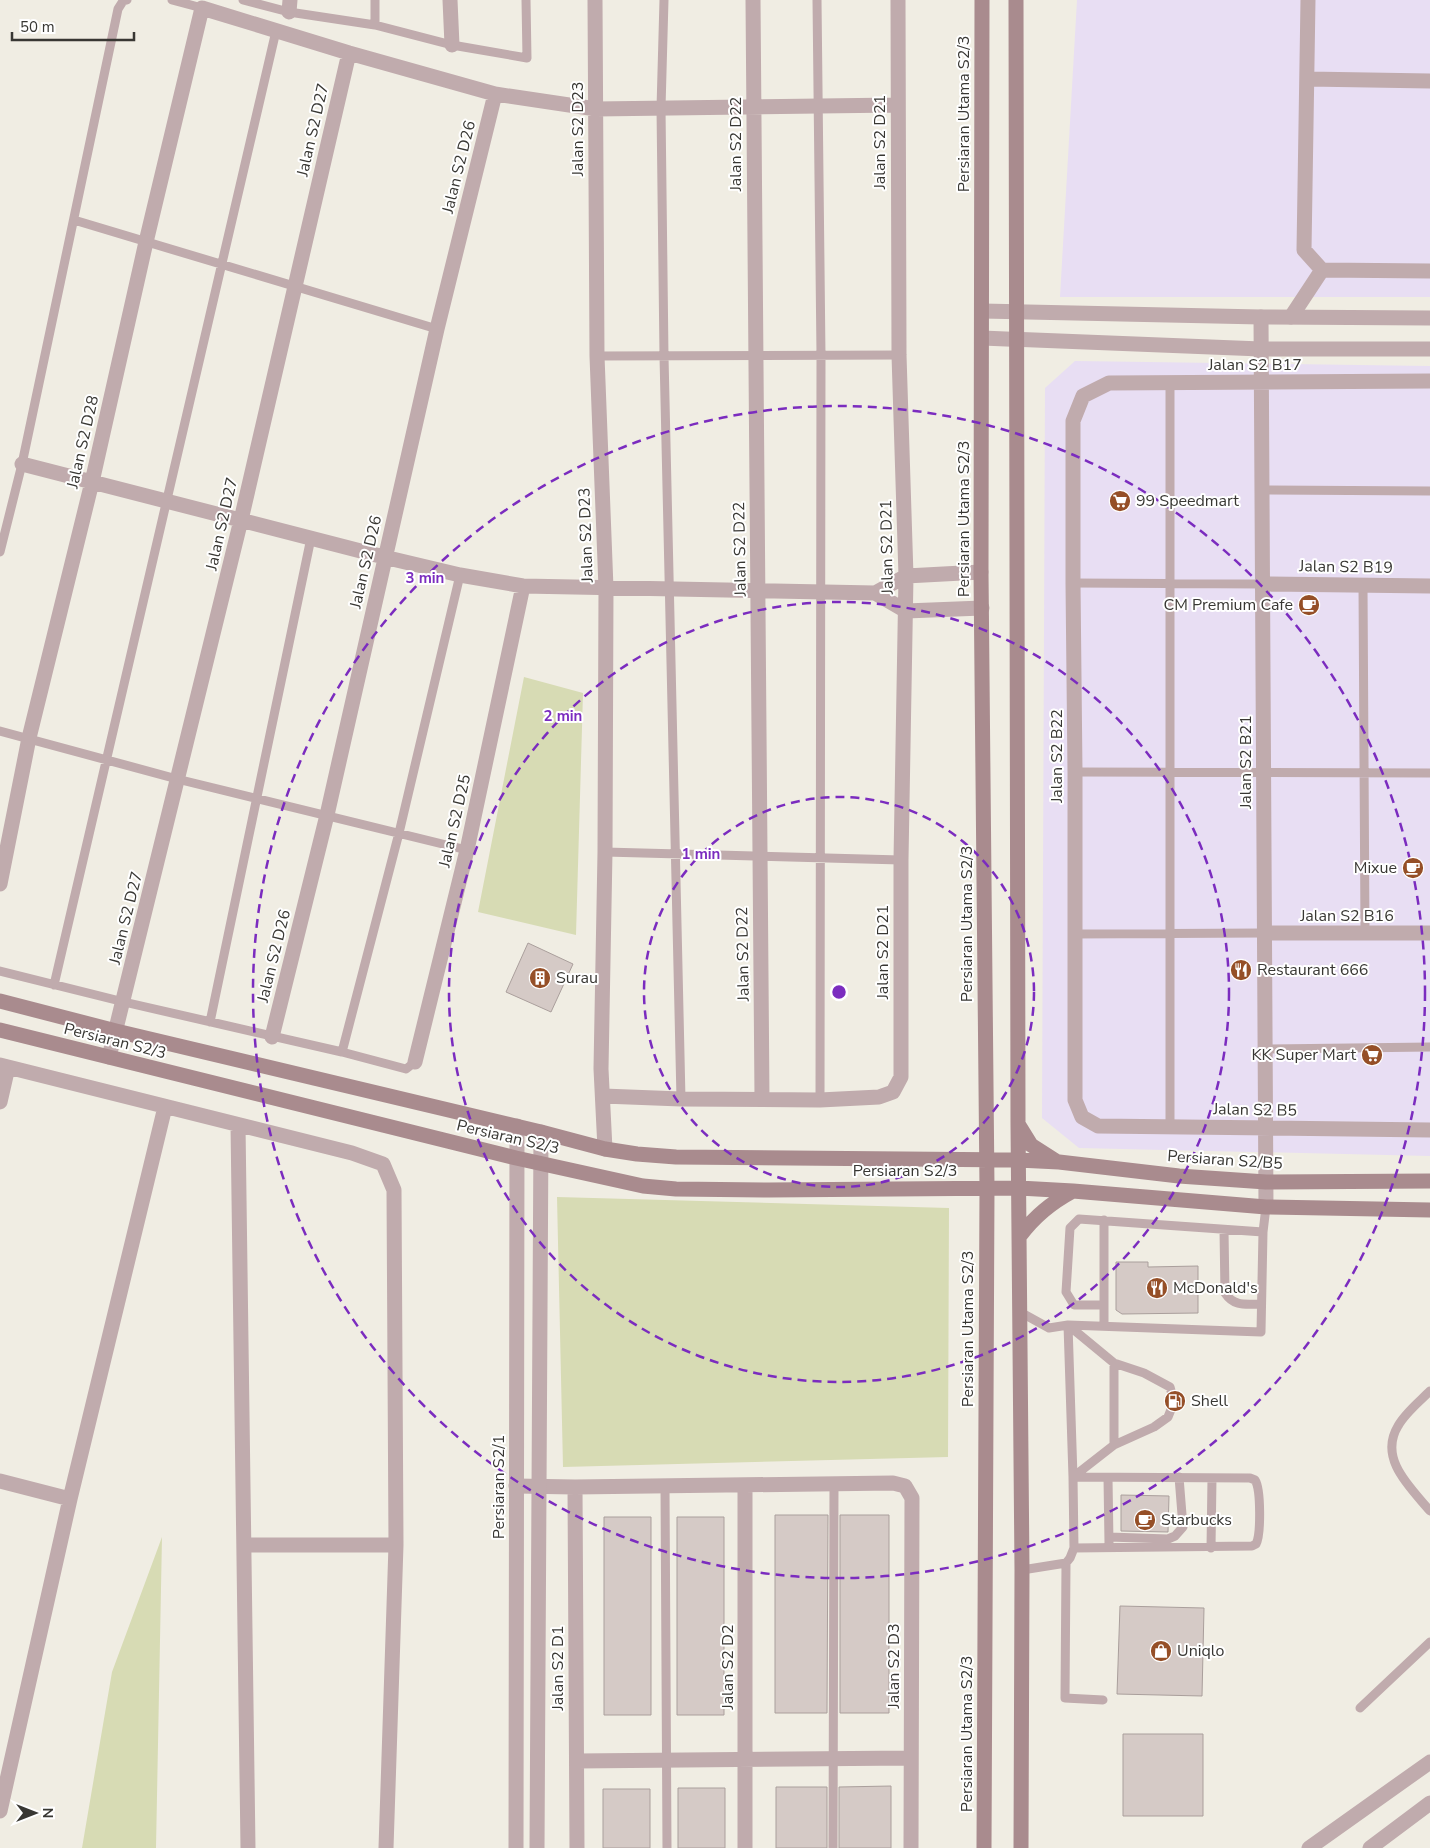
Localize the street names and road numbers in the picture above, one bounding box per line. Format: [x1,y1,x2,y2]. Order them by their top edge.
street label: Persiaran Utama S2/3 [953,36,975,192]
street label: Jalan S2 D27 [291,81,334,180]
street label: Jalan S2 D23 [567,82,589,177]
street label: Jalan S2 D21 [869,95,891,190]
street label: Jalan S2 D22 [725,97,747,192]
street label: Jalan S2 D26 [437,118,481,217]
street label: Jalan S2 B17 [1207,354,1302,376]
street label: Jalan S2 D28 [61,393,104,492]
street label: Persiaran Utama S2/3 [953,441,975,597]
street label: Jalan S2 D27 [200,475,243,574]
street label: Jalan S2 D23 [573,487,599,584]
street label: Jalan S2 D21 [875,499,899,596]
street label: Jalan S2 D22 [728,501,752,598]
street label: Jalan S2 D26 [344,513,387,612]
street label: Jalan S2 B19 [1298,555,1393,579]
street label: Jalan S2 B22 [1046,709,1068,804]
street label: Jalan S2 B21 [1235,715,1257,810]
street label: Jalan S2 D25 [433,772,476,871]
street label: Persiaran Utama S2/3 [956,846,978,1002]
street label: Jalan S2 D27 [104,869,148,968]
street label: Jalan S2 D21 [872,905,894,1000]
street label: Jalan S2 B16 [1299,905,1394,927]
street label: Jalan S2 D22 [731,906,755,1003]
street label: Jalan S2 D26 [252,907,296,1006]
street label: Persiaran S2/3 [62,1018,168,1064]
street label: Jalan S2 B5 [1212,1098,1297,1122]
street label: Persiaran S2/3 [455,1115,561,1159]
street label: Persiaran S2/B5 [1167,1145,1283,1175]
street label: Persiaran S2/3 [853,1160,957,1182]
street label: Persiaran Utama S2/3 [957,1251,979,1407]
street label: Persiaran S2/1 [488,1435,510,1539]
street label: Jalan S2 D3 [883,1623,905,1710]
street label: Jalan S2 D2 [717,1624,739,1711]
street label: Jalan S2 D1 [547,1625,569,1712]
street label: Persiaran Utama S2/3 [956,1656,978,1812]

